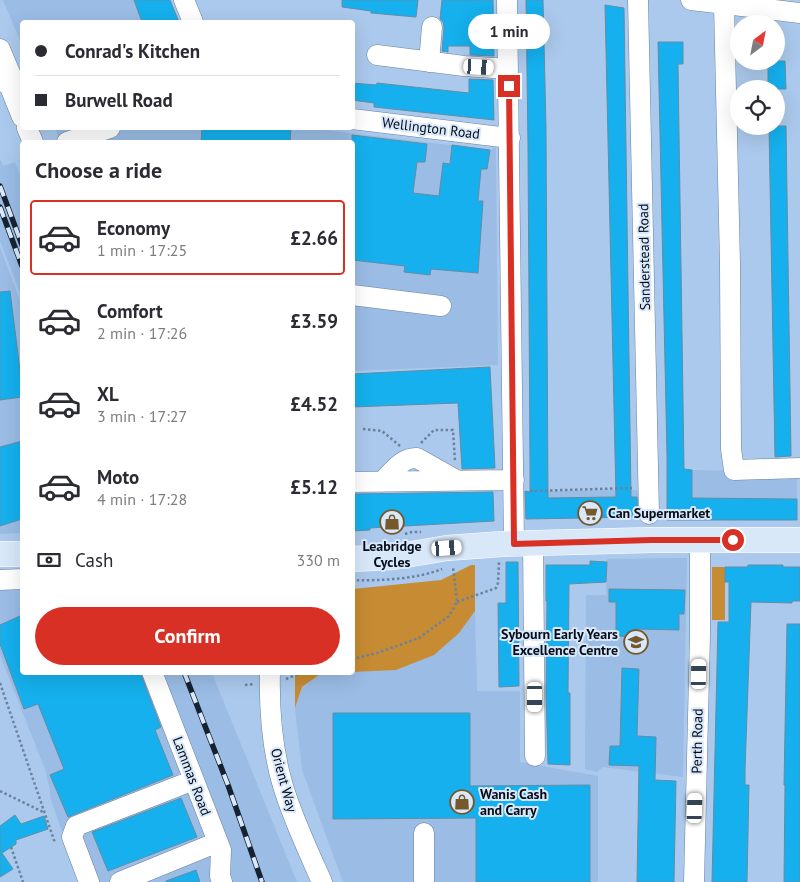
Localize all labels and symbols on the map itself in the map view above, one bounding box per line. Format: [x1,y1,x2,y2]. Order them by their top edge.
callout: 1 min [468,13,550,48]
north arrow [730,15,785,70]
car [463,59,494,75]
route end [498,75,520,97]
street label: Wellington Road [381,113,481,143]
street label: Sanderstead Road [634,203,654,311]
supermarket icon: Can Supermarket [577,500,603,526]
place label: Can Supermarket [608,504,710,522]
shop icon: Leabridge Cycles [379,509,405,535]
route start [722,529,744,551]
place label: Leabridge Cycles [362,537,422,571]
car [431,539,462,557]
place label: Sybourn Early Years Excellence Centre [501,625,618,659]
school or university icon: Sybourn Early Years Excellence Centre [623,629,649,655]
car [691,659,706,689]
car [527,682,542,712]
street label: Perth Road [687,708,707,774]
street label: Lammas Road [169,734,215,818]
street label: Orient Way [267,746,301,814]
place label: Wanis Cash and Carry [480,785,547,819]
shop icon: Wanis Cash and Carry [449,789,475,815]
car [686,793,703,823]

